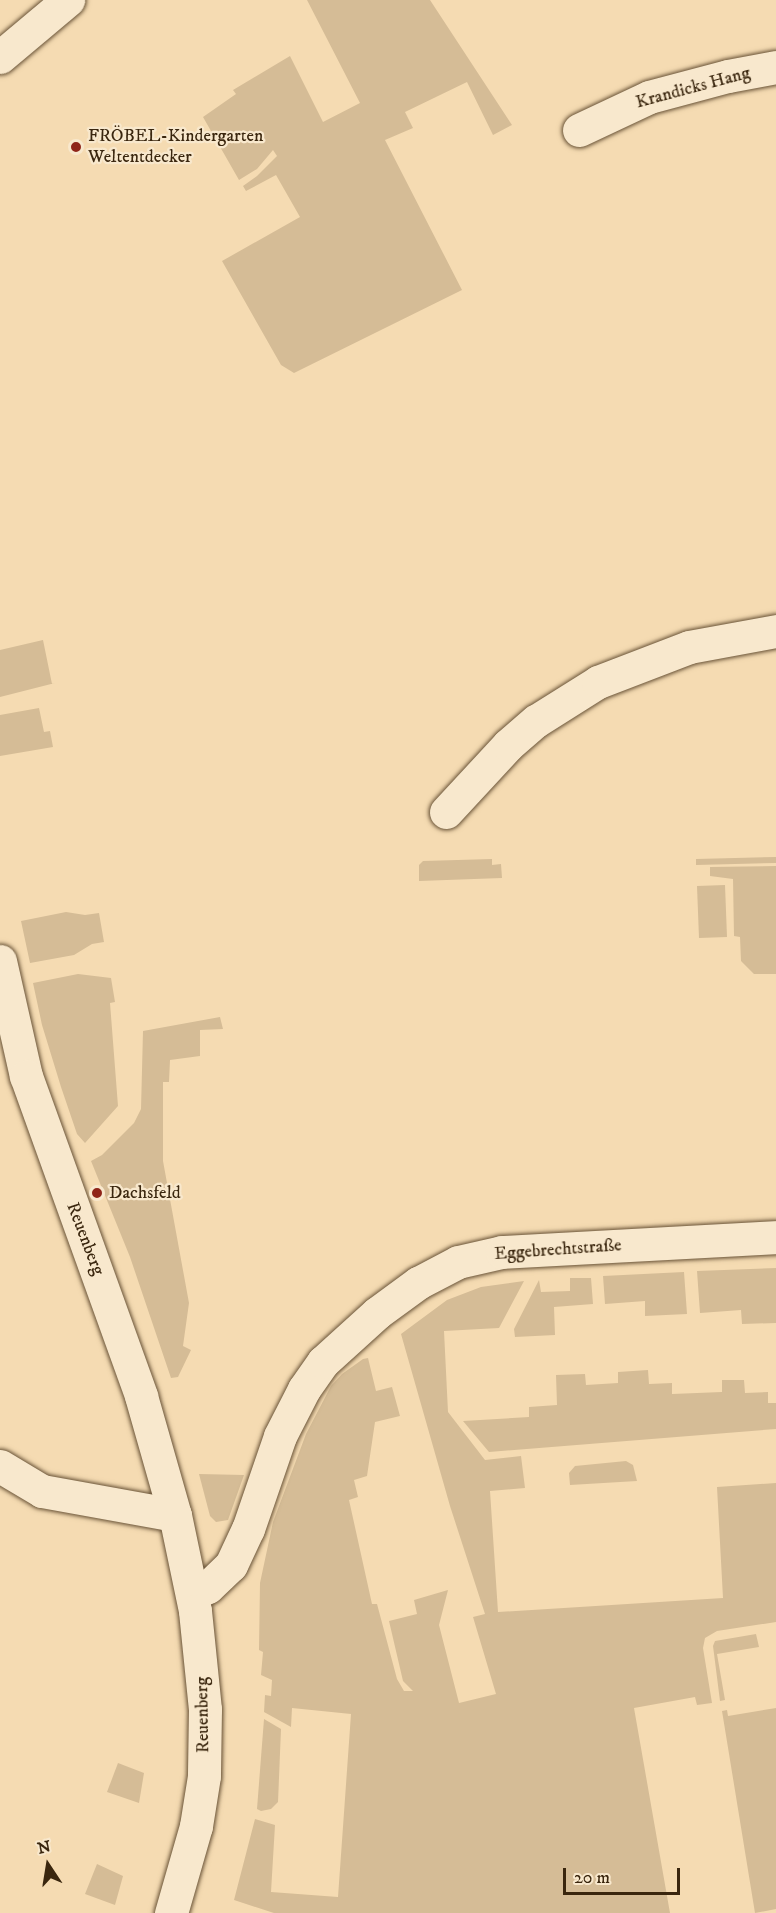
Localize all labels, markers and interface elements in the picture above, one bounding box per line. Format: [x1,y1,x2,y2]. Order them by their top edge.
street label: Krandicks Hang [633,62,753,114]
place label: FRÖBEL-Kindergarten Weltentdecker [88,126,263,168]
marker: FRÖBEL-Kindergarten Weltentdecker [69,140,83,154]
place label: Dachsfeld [109,1182,181,1204]
marker: Dachsfeld [90,1186,104,1200]
street label: Reuenberg [61,1200,109,1278]
street label: Eggebrechtstraße [494,1235,622,1265]
street label: Reuenberg [192,1677,214,1753]
north arrow [18,1835,78,1895]
text: N [36,1836,53,1859]
scale bar [566,1856,683,1894]
text: 20 m [574,1867,610,1889]

